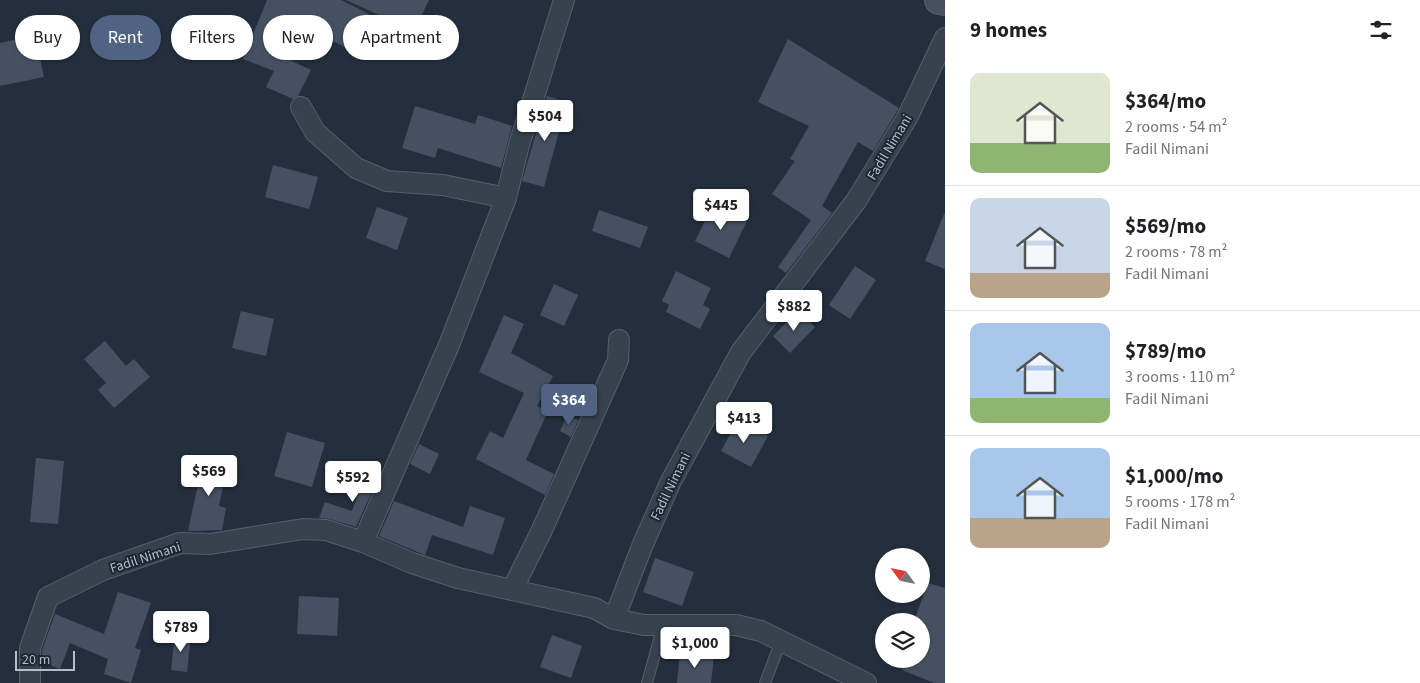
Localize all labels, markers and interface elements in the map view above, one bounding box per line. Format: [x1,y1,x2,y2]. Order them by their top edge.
chip: Buy [15,15,80,60]
chip: Rent [90,15,161,60]
chip: Filters [171,15,253,60]
chip: New [263,15,333,60]
chip: Apartment [343,15,459,60]
text: 9 homes [970,15,1047,45]
icon: filters [1367,16,1395,44]
text: $364/mo [1125,86,1206,116]
icon: home [1010,93,1070,153]
pin: $504 [515,100,575,142]
text: $504 [528,105,562,127]
street label: Fadil Nimani [862,111,917,184]
text: 2 rooms · 54 m² [1125,116,1227,138]
text: Fadil Nimani [1125,138,1209,160]
pin: $445 [691,188,751,231]
text: $445 [704,194,738,216]
text: $569/mo [1125,211,1206,241]
icon: home [1010,218,1070,278]
text: 2 rooms · 78 m² [1125,241,1227,263]
text: Fadil Nimani [1125,263,1209,285]
pin: $882 [764,290,824,332]
text: $882 [777,295,811,317]
text: $789/mo [1125,336,1206,366]
icon: home [1010,343,1070,403]
text: 3 rooms · 110 m² [1125,366,1235,388]
pin: $364 [539,384,599,426]
text: Fadil Nimani [1125,388,1209,410]
text: $364 [552,389,586,411]
pin: $413 [714,402,774,444]
text: $413 [727,407,761,429]
street label: Fadil Nimani [646,449,696,524]
pin: $569 [179,454,239,497]
text: $569 [192,460,226,482]
pin: $592 [323,460,383,503]
text: $1,000/mo [1125,461,1224,491]
text: $592 [336,466,370,488]
icon: home [1010,468,1070,528]
text: 5 rooms · 178 m² [1125,491,1235,513]
text: Fadil Nimani [1125,513,1209,535]
street label: Fadil Nimani [107,537,183,579]
north arrow [875,548,930,602]
map controls [875,548,930,668]
pin: $789 [151,610,211,653]
button: layers [875,613,930,668]
text: $789 [164,616,198,638]
pin: $1,000 [654,626,736,669]
text: $1,000 [671,632,719,654]
scale bar [15,648,75,671]
text: 20 m [22,650,50,670]

